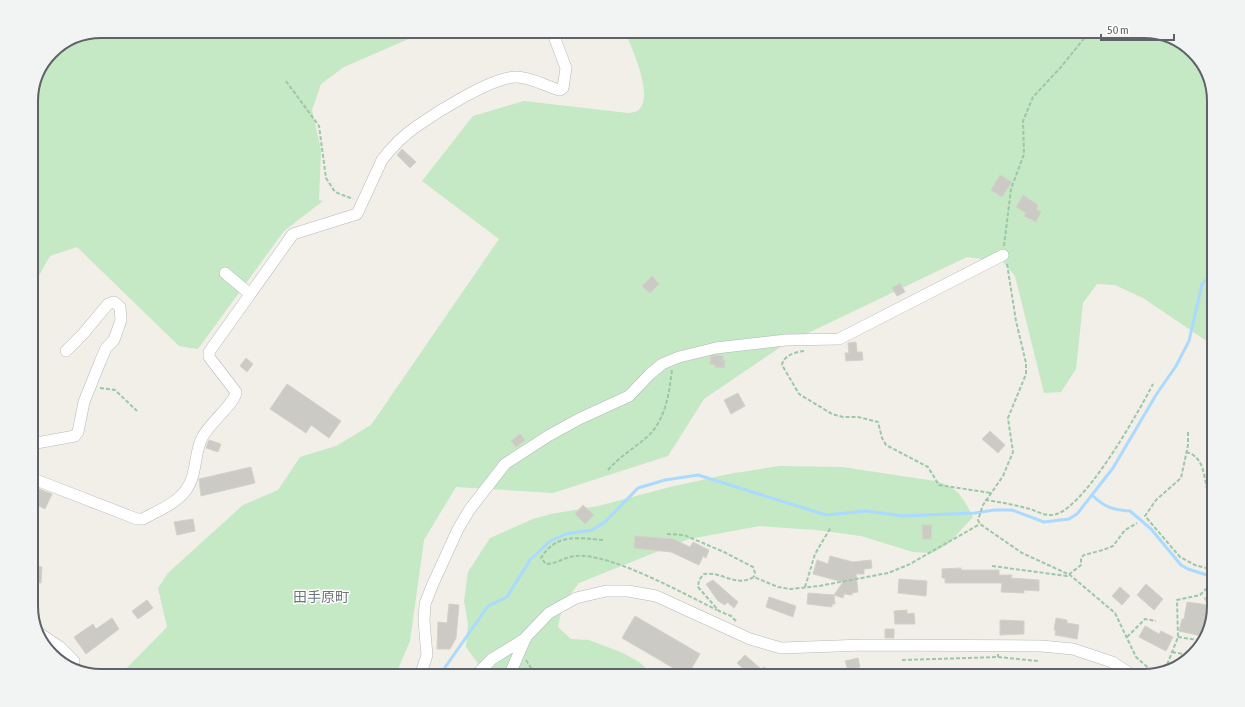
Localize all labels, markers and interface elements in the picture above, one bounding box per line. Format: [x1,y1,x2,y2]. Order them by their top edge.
scale bar [1101,16,1174,42]
text: 50 m [1107,23,1129,37]
district label: 田手原町 [293,589,349,605]

